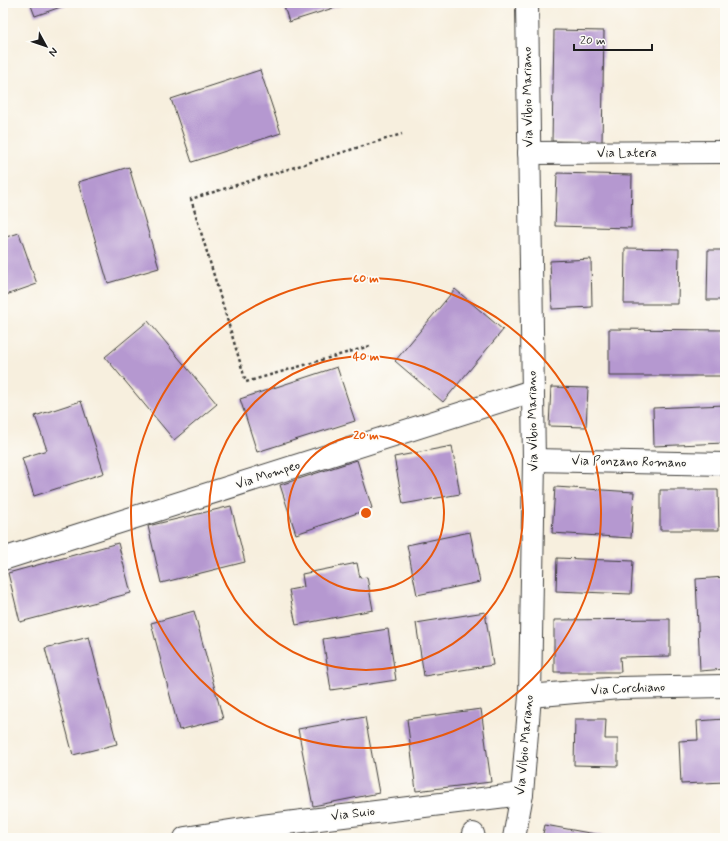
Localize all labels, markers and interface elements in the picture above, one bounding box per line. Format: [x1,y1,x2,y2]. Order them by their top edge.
north arrow [26,26,66,66]
scale bar [574,26,652,52]
text: 20 m [580,33,606,49]
text: N [45,44,61,59]
street label: Via Vibio Mariano [519,47,537,147]
street label: Via Latera [597,145,657,162]
text: 60 m [353,271,379,287]
text: 40 m [353,349,380,365]
street label: Via Vibio Mariano [524,371,542,471]
text: 20 m [353,428,379,444]
street label: Via Ponzano Romano [571,452,687,472]
street label: Via Mompeo [234,457,302,493]
centre of rings [359,506,373,520]
street label: Via Corchiano [590,679,666,699]
street label: Via Vibio Mariano [512,694,538,796]
street label: Via Suio [330,803,376,825]

